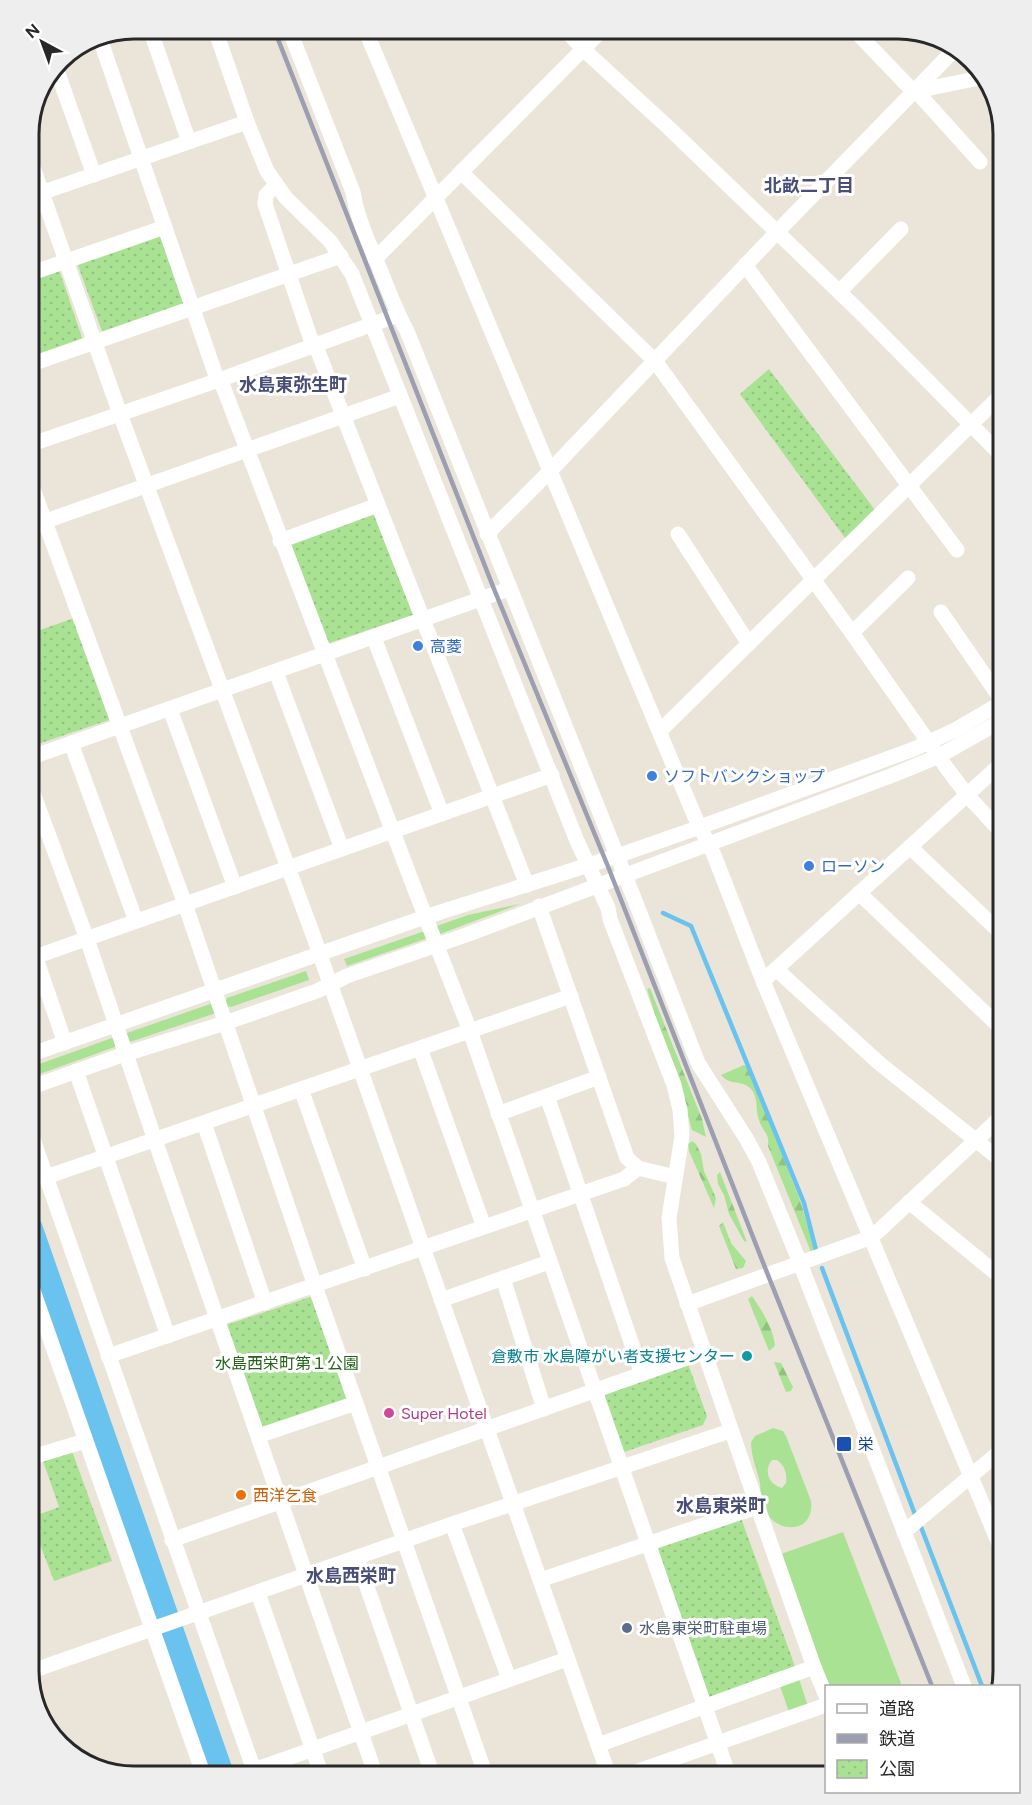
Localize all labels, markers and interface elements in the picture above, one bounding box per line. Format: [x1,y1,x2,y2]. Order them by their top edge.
north arrow [12,12,72,72]
text: N [22,20,43,42]
district label: 北畝二丁目 [764,175,854,197]
district label: 水島東弥生町 [239,374,347,396]
place label: 高菱 [430,637,462,656]
marker: 高菱 [411,639,425,653]
place label: ソフトバンクショップ [664,767,825,786]
marker: ソフトバンクショップ [645,769,659,783]
place label: ローソン [821,857,885,876]
marker: ローソン [802,859,816,873]
place label: 倉敷市 水島障がい者支援センター [491,1347,735,1366]
marker: 倉敷市 水島障がい者支援センター [740,1349,754,1363]
park label: 水島西栄町第１公園 [215,1354,359,1373]
place label: Super Hotel [401,1404,487,1423]
marker: Super Hotel [382,1406,396,1420]
marker: 栄 [835,1435,853,1453]
place label: 栄 [858,1435,874,1454]
place label: 西洋乞食 [253,1486,317,1505]
marker: 西洋乞食 [234,1488,248,1502]
district label: 水島東栄町 [676,1495,766,1517]
district label: 水島西栄町 [306,1565,396,1587]
place label: 水島東栄町駐車場 [639,1619,767,1638]
marker: 水島東栄町駐車場 [620,1621,634,1635]
legend [825,1685,1020,1793]
text: 道路 [879,1698,915,1720]
text: 鉄道 [879,1728,915,1750]
text: 公園 [879,1758,915,1780]

